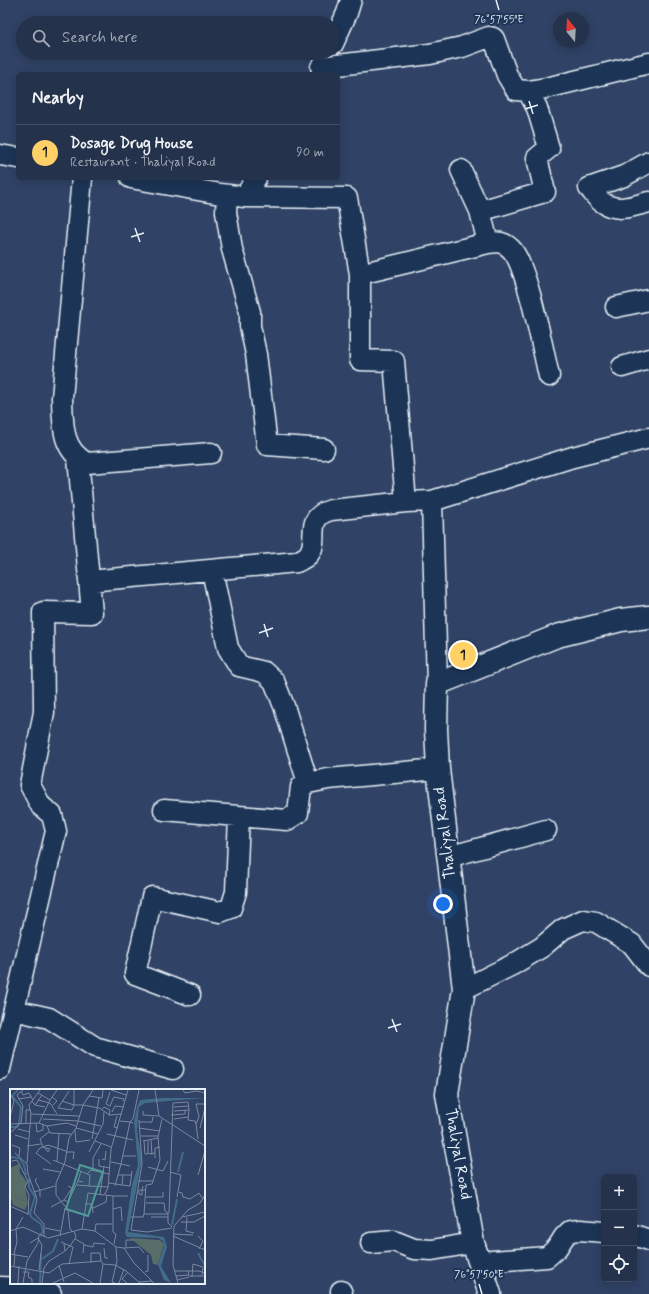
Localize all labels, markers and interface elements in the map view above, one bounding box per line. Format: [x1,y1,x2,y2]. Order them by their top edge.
north arrow [553,12,589,48]
text: 76°57'55"E [475,13,524,27]
search box [16,16,340,60]
icon: search [30,27,52,49]
text: Search here [62,28,138,48]
text: Nearby [32,87,84,109]
text: Dosage Drug House [70,134,193,154]
text: 1 [42,144,48,161]
text: 90 m [296,144,324,161]
text: Restaurant · Thaliyal Road [70,154,216,171]
pin: 1 [450,640,476,670]
street label: Thaliyal Road [429,786,461,880]
your location [433,894,453,914]
inset map [10,1089,205,1284]
street label: Thaliyal Road [440,1107,476,1201]
map controls [601,1174,637,1282]
button: + [601,1174,637,1210]
button: − [601,1210,637,1246]
button: locate [601,1246,637,1282]
text: 76°57'50"E [454,1268,504,1282]

